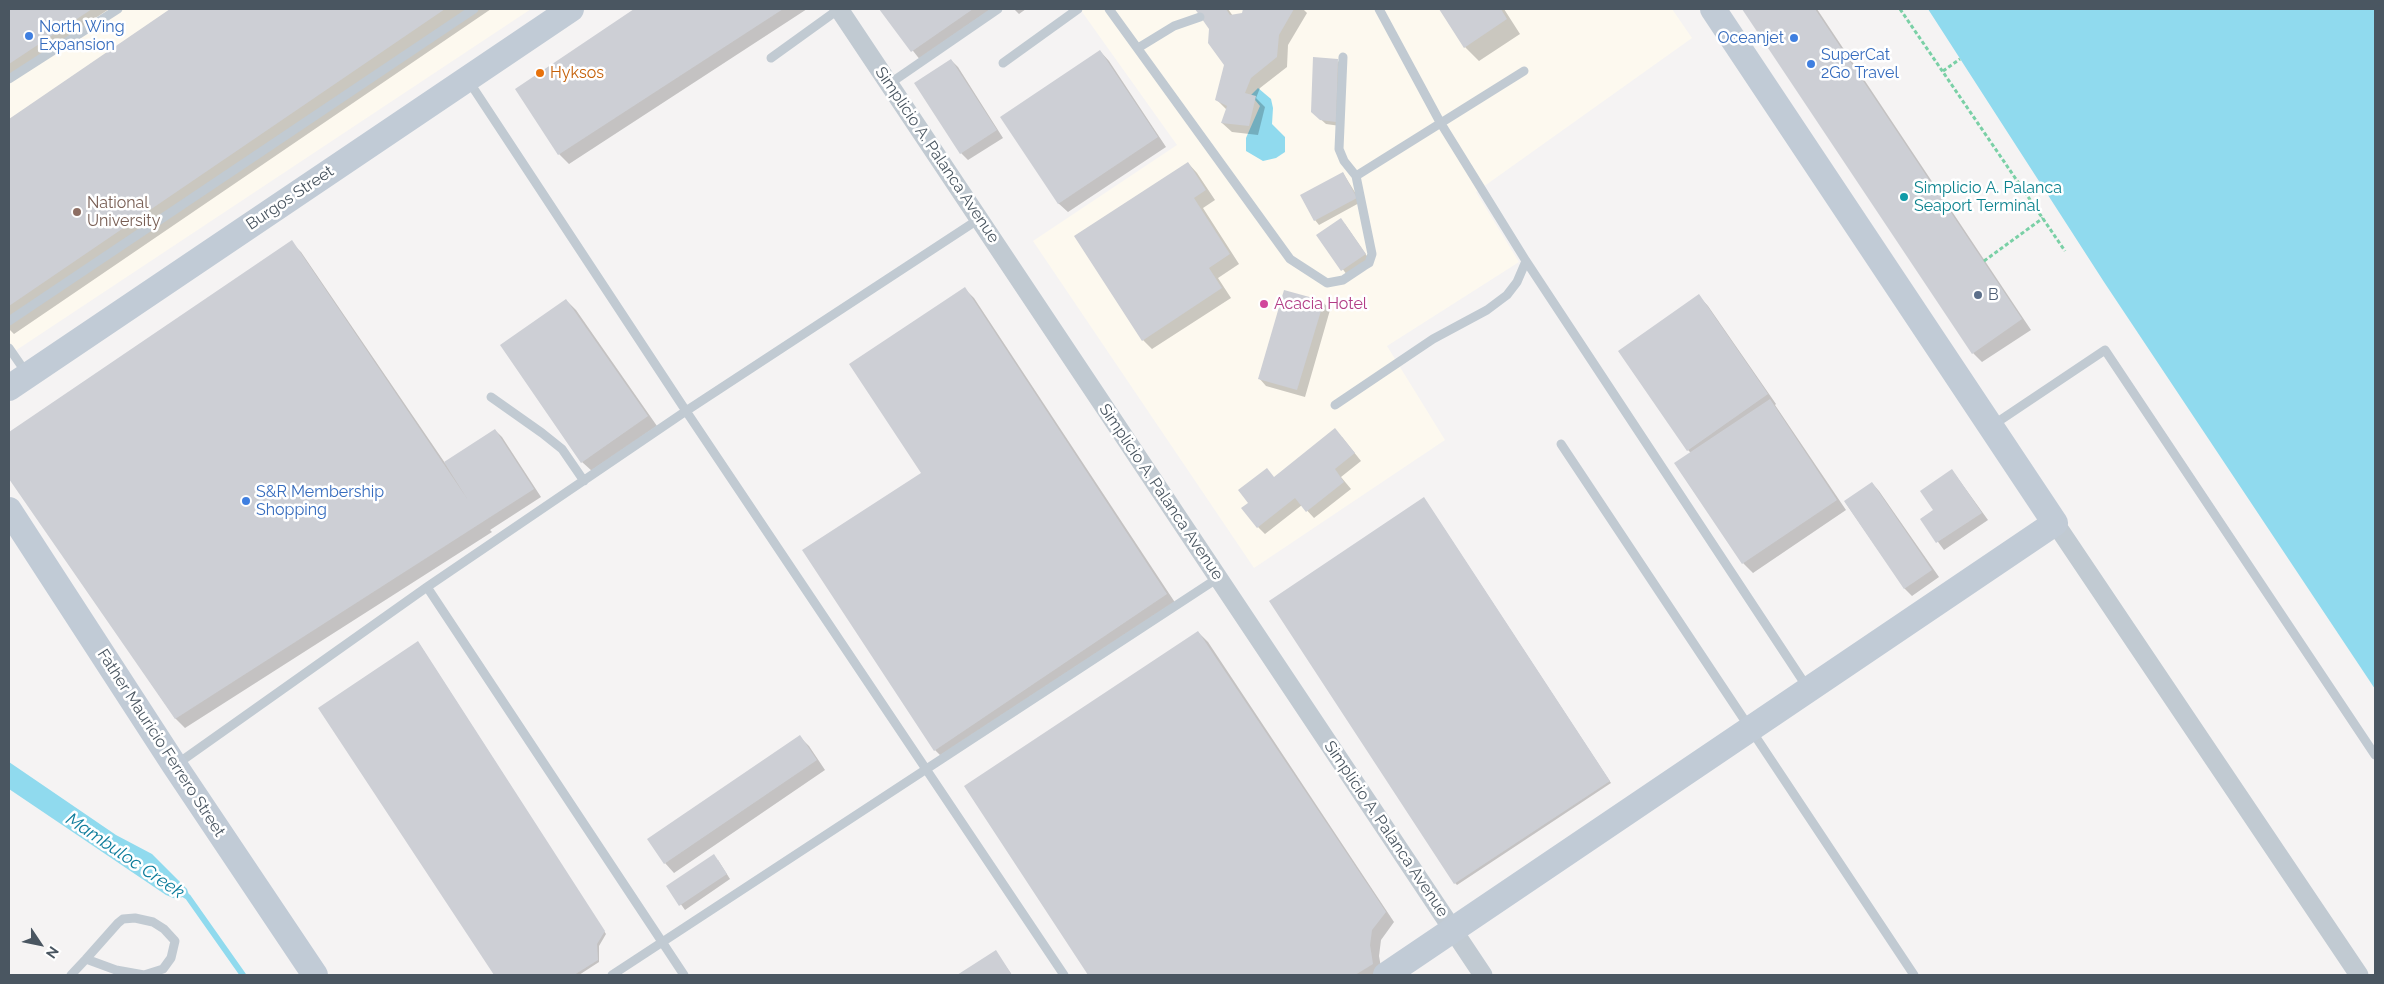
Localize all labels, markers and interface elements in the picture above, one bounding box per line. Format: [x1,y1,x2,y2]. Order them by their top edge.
place label: North Wing Expansion [39,17,125,55]
place label: Oceanjet [1718,28,1784,48]
marker: North Wing Expansion [23,30,35,42]
marker: Oceanjet [1788,32,1800,44]
place label: SuperCat 2Go Travel [1821,45,1899,83]
marker: SuperCat 2Go Travel [1805,58,1817,70]
place label: Hyksos [550,63,604,83]
street label: Simplicio A. Palanca Avenue [871,63,1003,247]
marker: Hyksos [534,67,546,79]
street label: Burgos Street [243,162,337,234]
place label: Simplicio A. Palanca Seaport Terminal [1914,178,2062,216]
marker: Simplicio A. Palanca Seaport Terminal [1898,191,1910,203]
place label: National University [87,193,160,231]
marker: National University [71,206,83,218]
place label: B [1988,285,1999,305]
marker: B [1972,289,1984,301]
place label: Acacia Hotel [1274,294,1367,314]
marker: Acacia Hotel [1258,298,1270,310]
street label: Simplicio A. Palanca Avenue [1095,400,1227,584]
place label: S&R Membership Shopping [256,482,384,520]
marker: S&R Membership Shopping [240,495,252,507]
street label: Father Mauricio Ferrero Street [93,646,229,840]
street label: Simplicio A. Palanca Avenue [1320,737,1452,921]
water label: Mambuloc Creek [62,808,188,904]
north arrow [15,919,65,969]
text: N [43,943,62,961]

